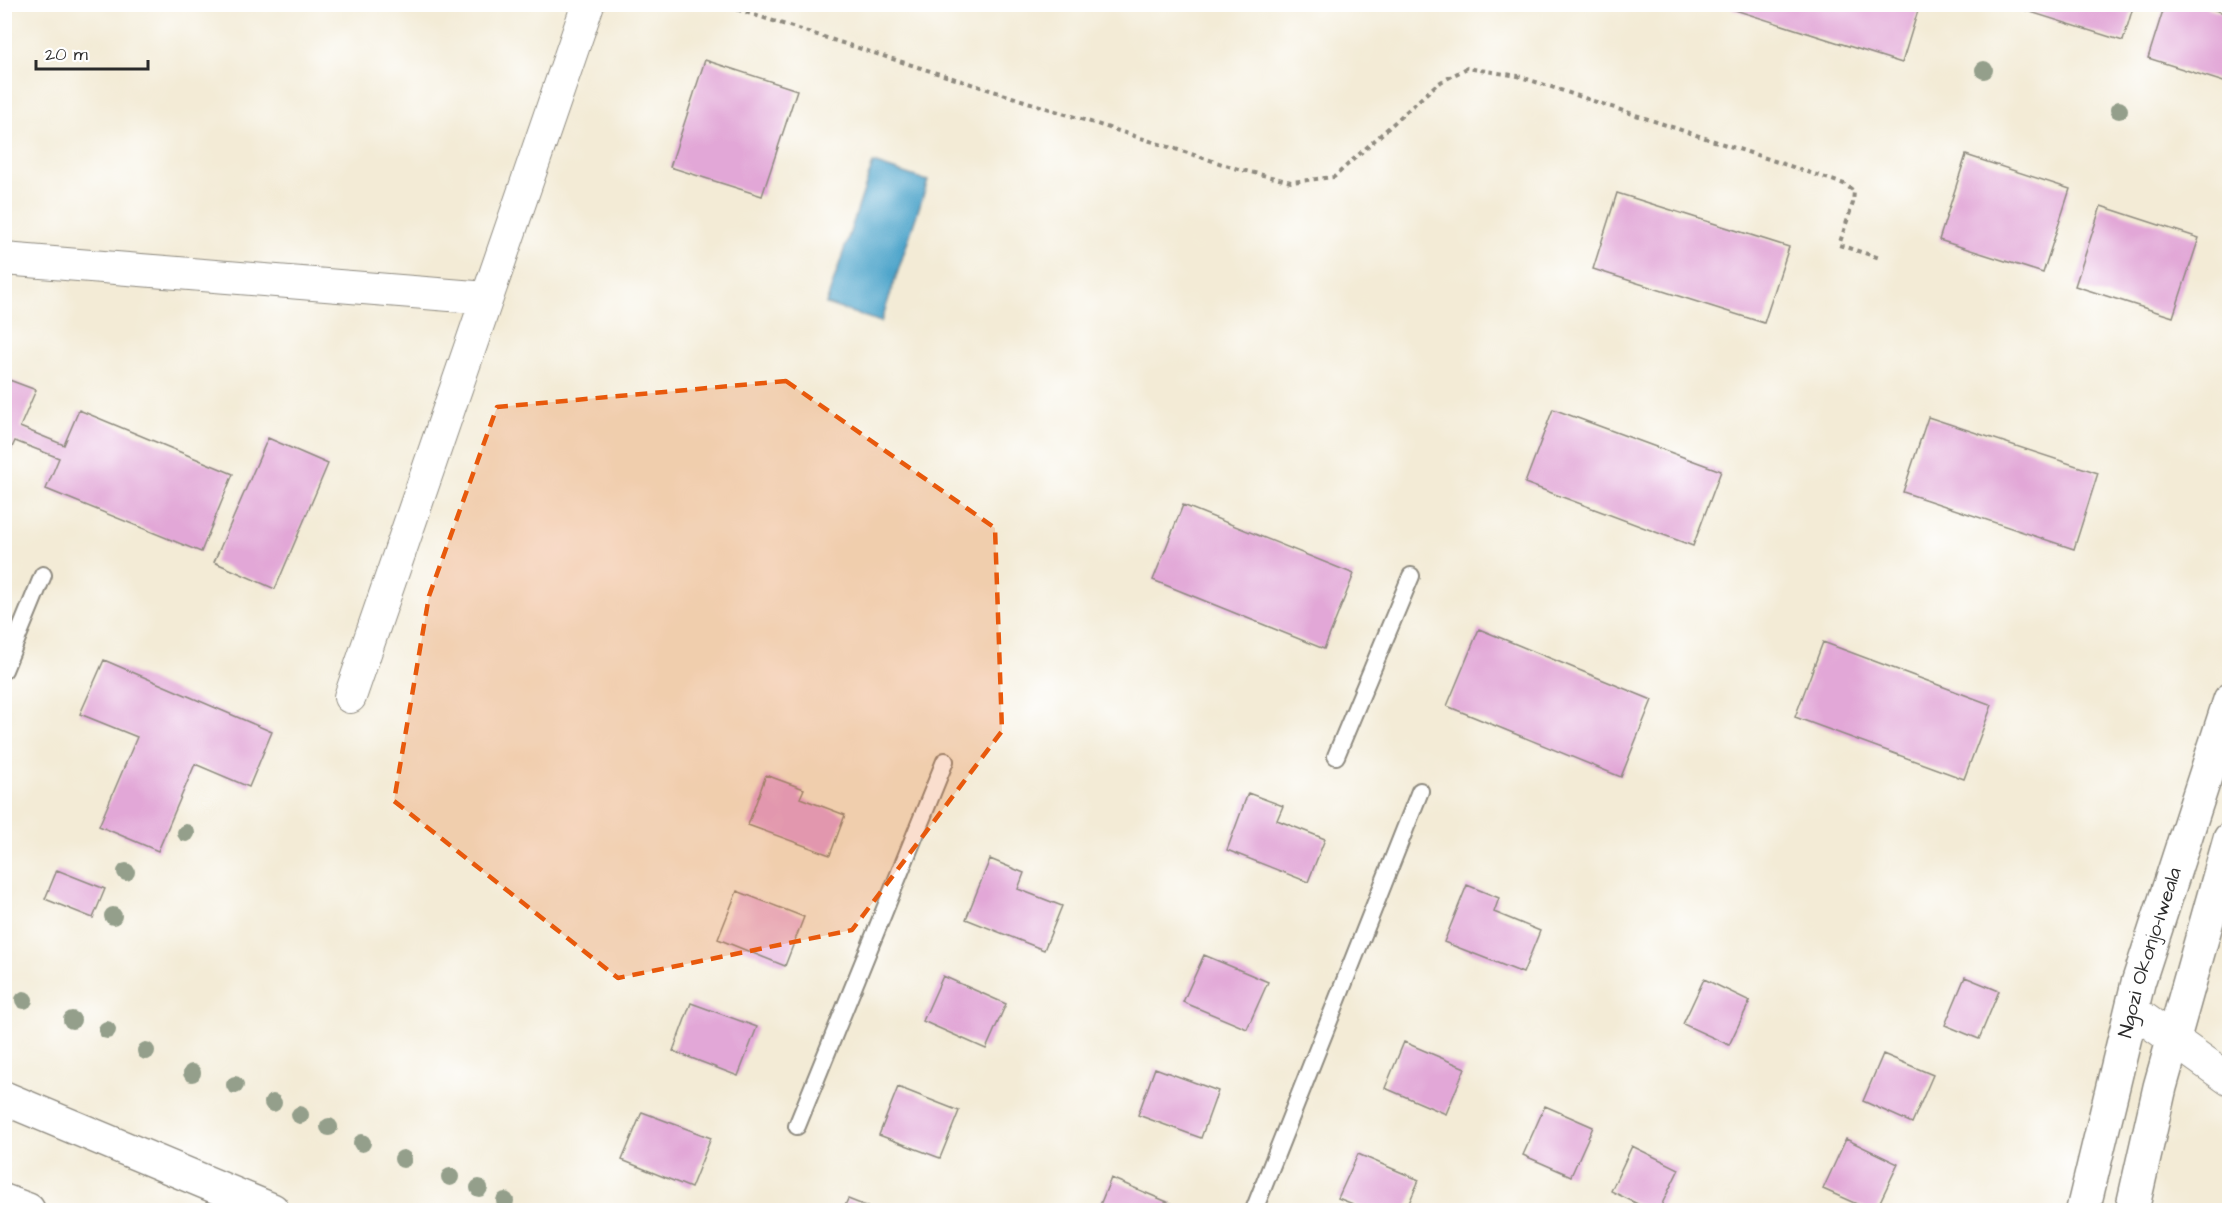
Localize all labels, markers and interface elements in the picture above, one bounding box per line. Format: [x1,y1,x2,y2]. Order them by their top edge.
scale bar [36,33,148,71]
text: 20 m [45,42,88,67]
street label: Ngozi Okonjo-Iweala [2111,864,2189,1041]

